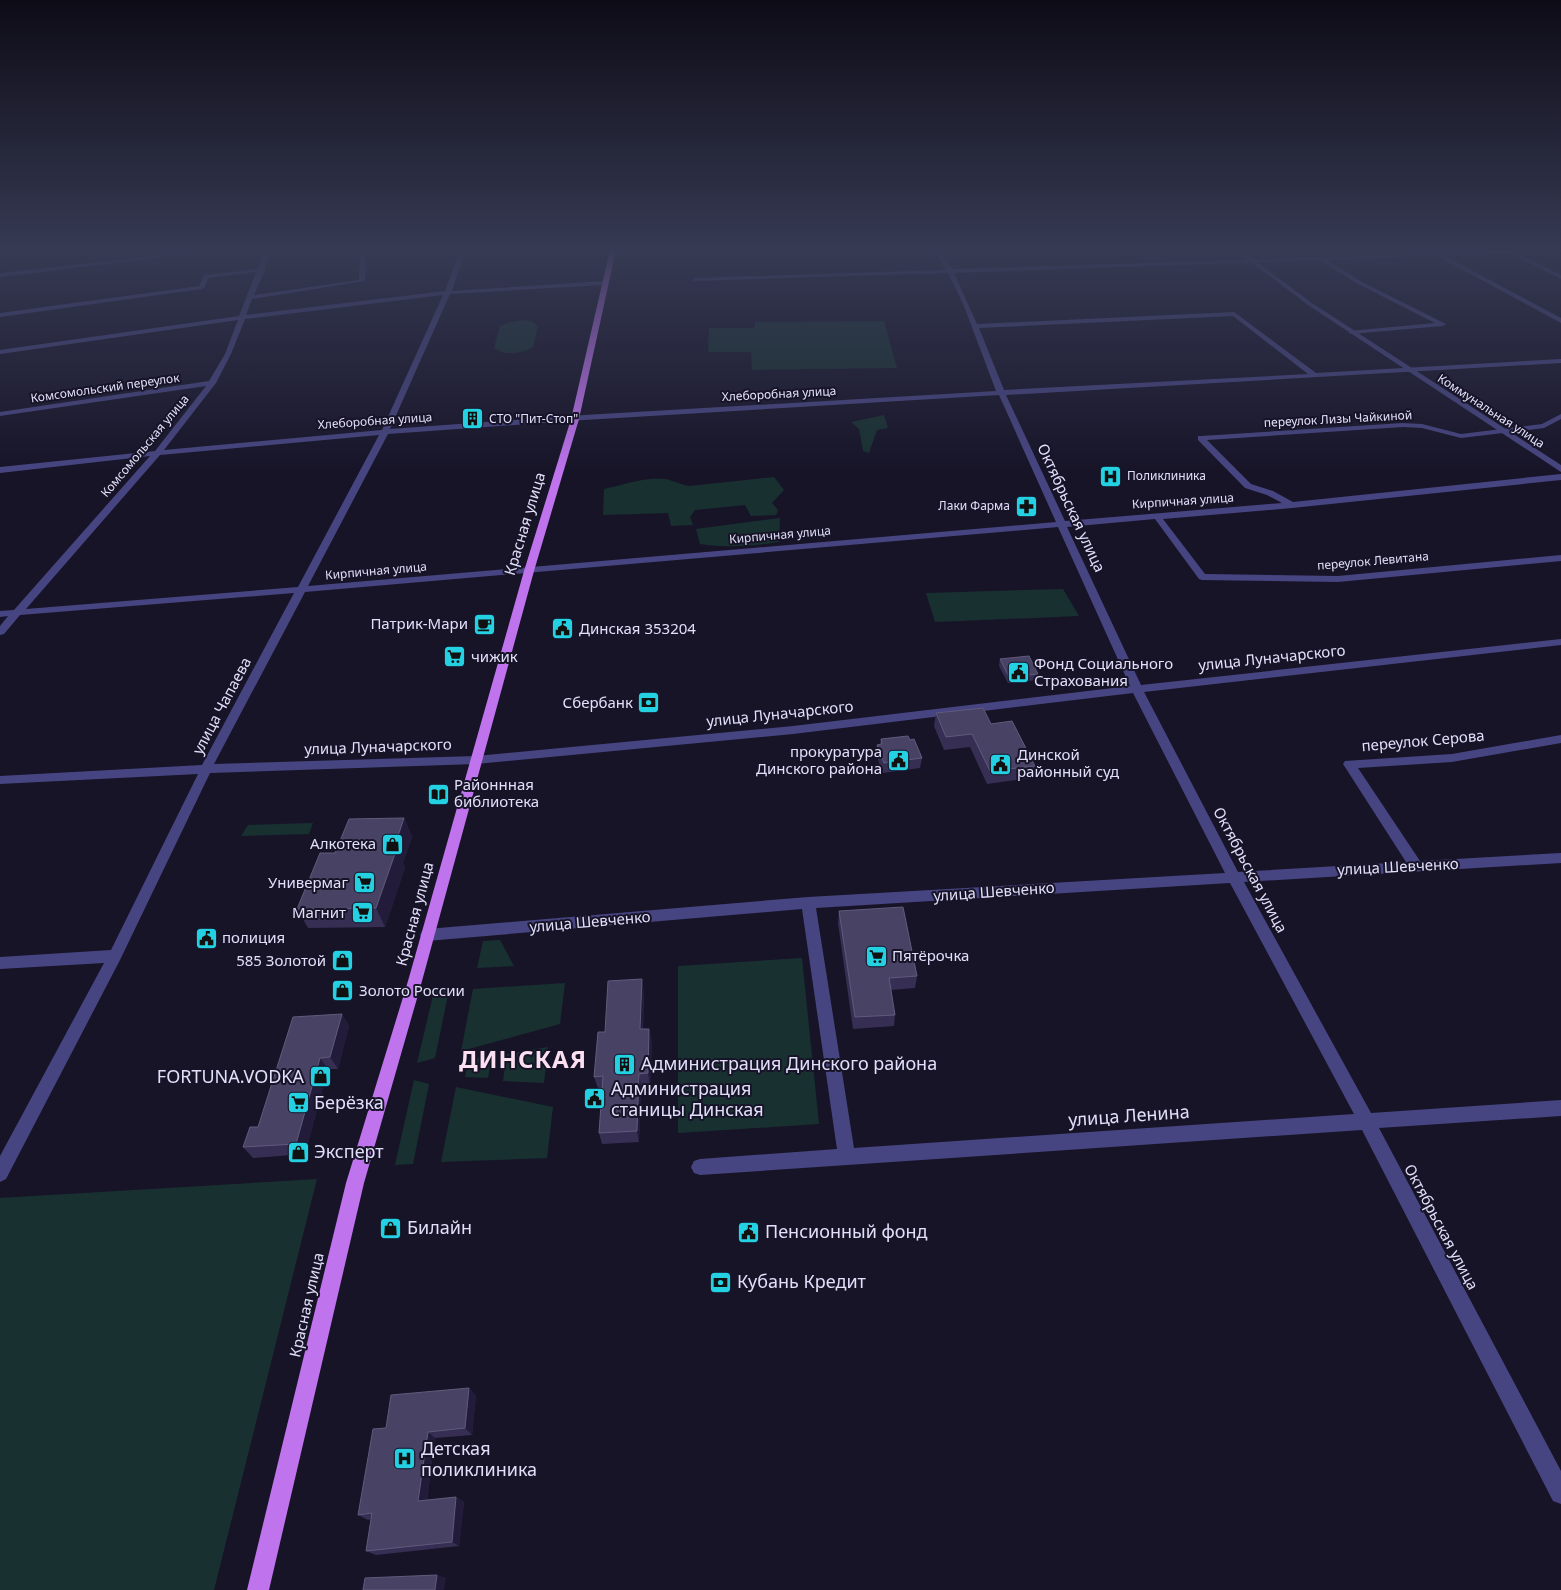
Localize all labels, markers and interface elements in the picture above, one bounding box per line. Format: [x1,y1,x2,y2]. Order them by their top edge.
street label: Комсомольский переулок [29,369,181,406]
street label: Коммунальная улица [1434,370,1548,452]
street label: Хлеборобная улица [721,382,837,405]
street label: Комсомольская улица [97,391,193,501]
street label: переулок Лизы Чайкиной [1263,406,1413,431]
building icon: СТО "Пит-Стоп" [461,407,485,431]
street label: Хлеборобная улица [317,408,433,433]
place label: СТО "Пит-Стоп" [489,410,578,427]
street label: Октябрьская улица [1033,440,1110,575]
hospital icon: Поликлиника [1099,464,1123,488]
place label: Поликлиника [1127,467,1206,484]
street label: Красная улица [499,470,549,578]
street label: Кирпичная улица [1131,488,1235,513]
pharmacy icon: Лаки Фарма [1014,494,1038,518]
place label: Лаки Фарма [938,497,1010,514]
street label: Кирпичная улица [728,522,832,547]
street label: переулок Левитана [1316,547,1430,574]
street label: Кирпичная улица [324,558,428,583]
cafe icon: Патрик-Мари [472,612,496,636]
place label: Патрик-Мари [370,613,468,633]
public building icon: Динская 353204 [551,617,575,641]
place label: Динская 353204 [579,618,696,638]
street label: улица Луначарского [1197,639,1346,675]
supermarket icon: чижик [443,645,467,669]
place label: чижик [471,646,518,666]
street label: улица Чапаева [187,653,255,758]
place label: Фонд Социального Страхования [1034,653,1173,690]
public building icon: Фонд Социального Страхования [1006,661,1030,685]
bank icon: Сбербанк [637,691,661,715]
place label: Сбербанк [563,692,633,712]
street label: улица Луначарского [705,695,854,731]
street label: переулок Серова [1361,725,1485,755]
street label: улица Луначарского [304,733,452,759]
place label: прокуратура Динского района [756,741,882,778]
place label: Динской районный суд [1017,744,1119,781]
public building icon: прокуратура Динского района [886,749,910,773]
public building icon: Динской районный суд [989,752,1013,776]
place label: Районнная библиотека [454,774,539,811]
library icon: Районнная библиотека [426,782,450,806]
street label: Октябрьская улица [1209,803,1293,936]
shop icon: Алкотека [380,832,404,856]
place label: Алкотека [310,833,376,853]
street label: улица Шевченко [1337,853,1459,879]
street label: Красная улица [391,860,438,968]
supermarket icon: Универмаг [352,871,376,895]
place label: Универмаг [268,872,348,892]
street label: улица Шевченко [933,877,1055,905]
supermarket icon: Магнит [350,901,374,925]
place label: Магнит [292,902,346,922]
street label: улица Шевченко [528,906,651,936]
public building icon: полиция [194,926,218,950]
place label: полиция [222,927,285,947]
supermarket icon: Пятёрочка [864,944,888,968]
place label: Пятёрочка [892,945,969,965]
shop icon: 585 Золотой [330,949,354,973]
place label: 585 Золотой [236,950,326,970]
shop icon: Золото России [331,979,355,1003]
place label: Золото России [359,980,465,1000]
district label: ДИНСКАЯ [459,1042,587,1075]
place label: Администрация Динского района [641,1051,937,1075]
building icon: Администрация Динского района [613,1052,637,1076]
place label: FORTUNA.VODKA [157,1064,304,1088]
shop icon: FORTUNA.VODKA [308,1065,332,1089]
place label: Администрация станицы Динская [611,1076,764,1121]
public building icon: Администрация станицы Динская [583,1087,607,1111]
place label: Берёзка [314,1090,384,1114]
supermarket icon: Берёзка [286,1091,310,1115]
street label: улица Ленина [1067,1099,1190,1131]
place label: Эксперт [314,1139,384,1163]
shop icon: Эксперт [286,1140,310,1164]
street label: Октябрьская улица [1400,1160,1484,1293]
place label: Билайн [407,1215,472,1239]
shop icon: Билайн [379,1216,403,1240]
place label: Пенсионный фонд [765,1219,928,1243]
public building icon: Пенсионный фонд [737,1220,761,1244]
street label: Красная улица [284,1250,328,1359]
place label: Кубань Кредит [737,1269,867,1293]
bank icon: Кубань Кредит [709,1270,733,1294]
place label: Детская поликлиника [421,1436,537,1481]
hospital icon: Детская поликлиника [393,1447,417,1471]

